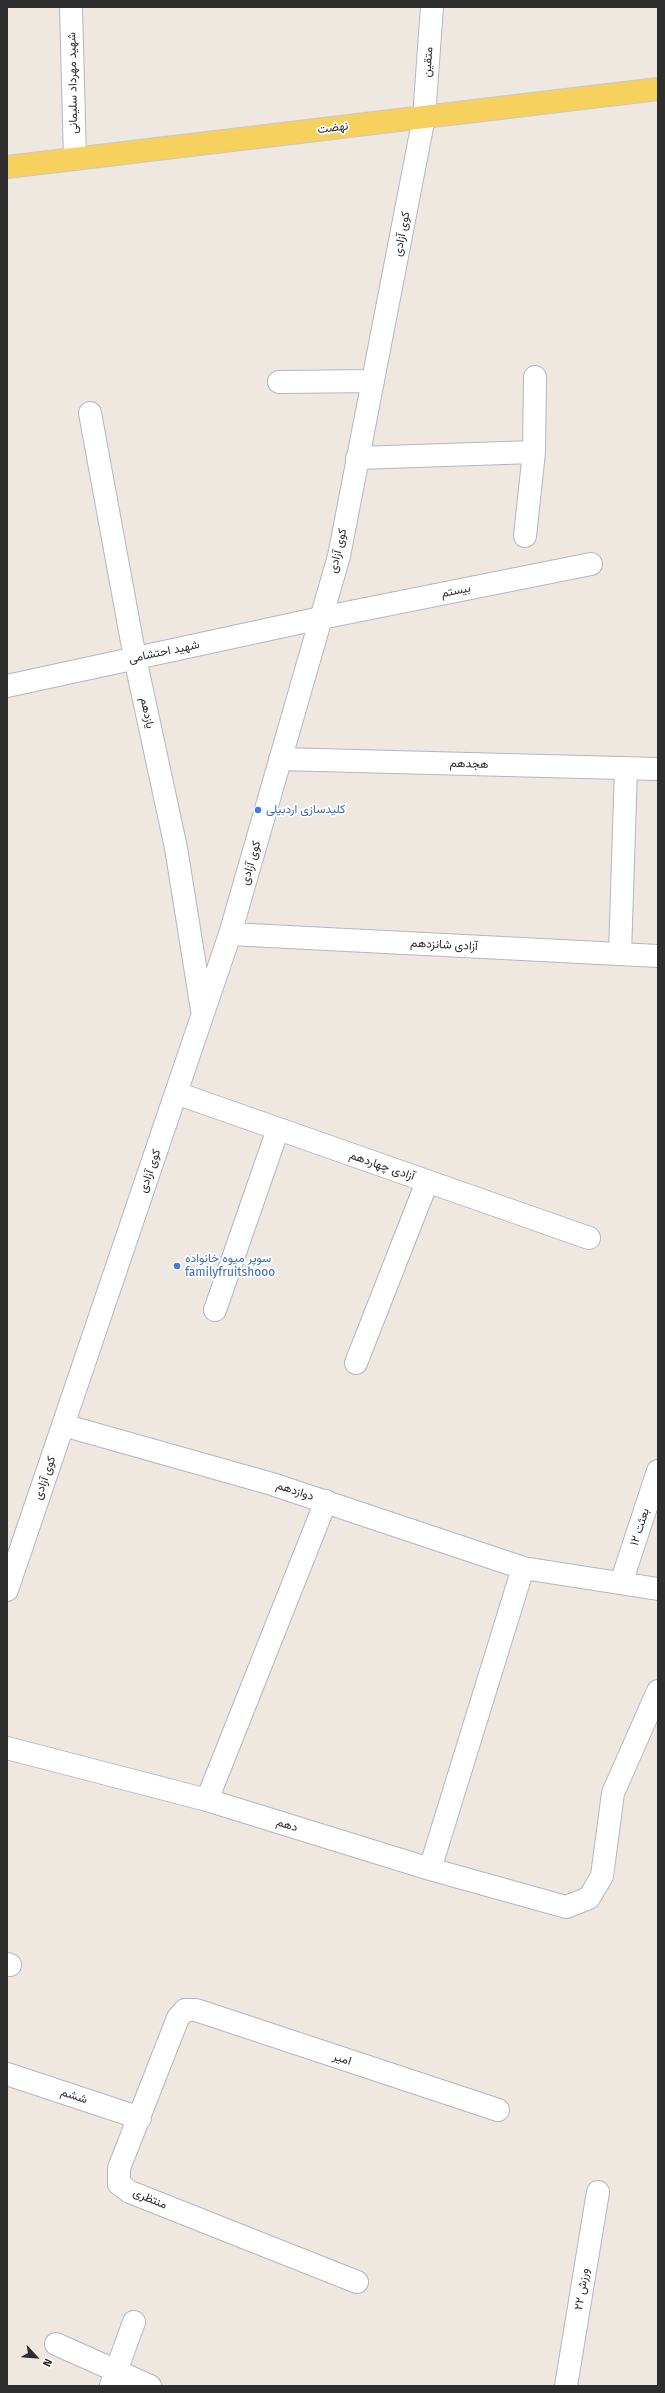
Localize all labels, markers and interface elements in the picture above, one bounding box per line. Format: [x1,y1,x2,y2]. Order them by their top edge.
street label: شهید مهرداد سلیمانی [65,32,81,134]
street label: متقین [420,46,436,78]
street label: نهضت [317,119,349,137]
street label: کوی آزادی [391,210,413,258]
street label: کوی آزادی [326,527,350,575]
street label: بیستم [440,581,472,601]
street label: شهید احتشامی [127,637,201,667]
street label: یازدهم [137,696,157,730]
street label: هجدهم [449,756,489,772]
place label: کلیدسازی اردبیلی [266,803,345,817]
marker: کلیدسازی اردبیلی [253,805,263,815]
street label: کوی آزادی [238,839,264,887]
street label: آزادی شانزدهم [410,936,478,954]
street label: کوی آزادی [136,1147,164,1195]
street label: آزادی چهاردهم [347,1148,417,1184]
place label: سوپر میوه خانواده familyfruitshooo [185,1252,275,1280]
marker: سوپر میوه خانواده familyfruitshooo [172,1261,182,1271]
street label: کوی آزادی [31,1454,59,1502]
street label: دوازدهم [274,1478,316,1504]
street label: بعثت ۱۲ [627,1506,653,1548]
street label: دهم [275,1815,299,1835]
street label: امیر [331,2049,353,2069]
street label: ششم [59,2085,89,2107]
street label: منتظری [131,2185,169,2213]
street label: ورزش ۲۲ [572,2267,592,2311]
north arrow [16,2337,56,2377]
text: N [40,2356,55,2369]

